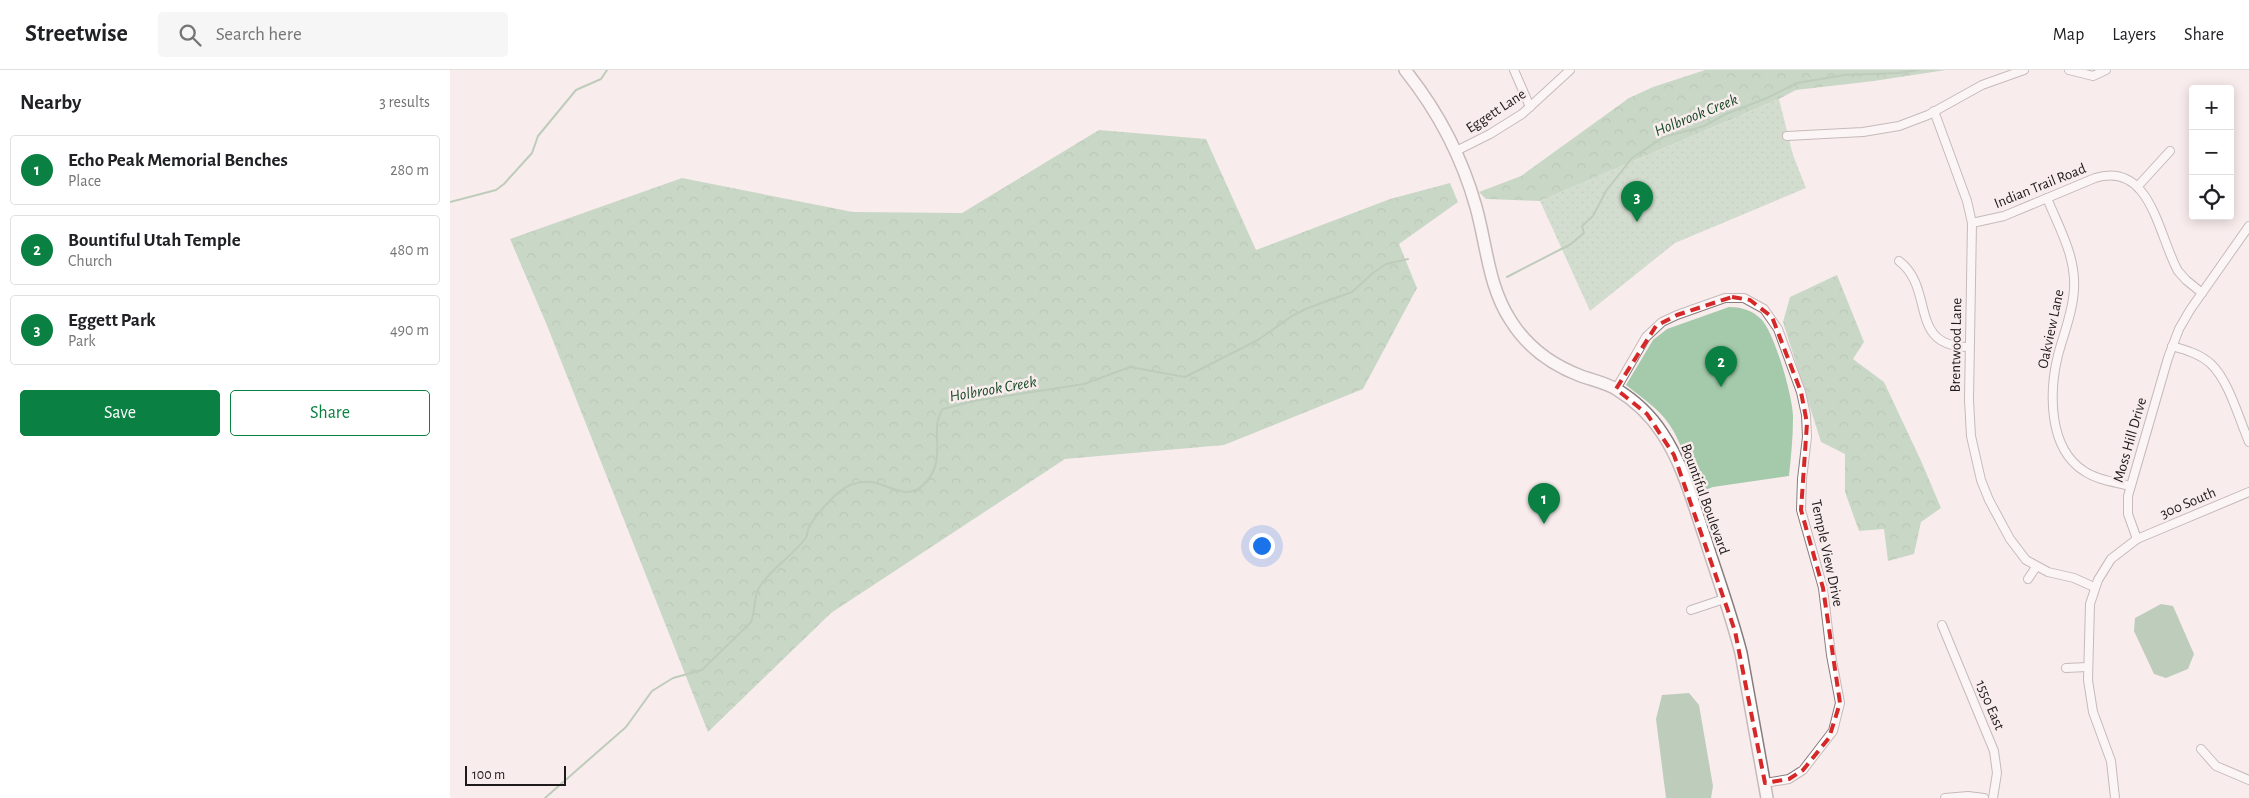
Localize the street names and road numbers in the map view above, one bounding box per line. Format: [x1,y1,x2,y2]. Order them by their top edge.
street label: Eggett Lane [1463,86,1529,136]
street label: Indian Trail Road [1992,161,2088,211]
street label: Oakview Lane [2035,288,2067,370]
street label: Brentwood Lane [1948,297,1964,392]
street label: Moss Hill Drive [2111,396,2149,484]
street label: Bountiful Boulevard [1678,442,1732,556]
street label: 300 South [2158,485,2218,521]
street label: Temple View Drive [1808,498,1846,608]
street label: 1550 East [1973,678,2007,732]

